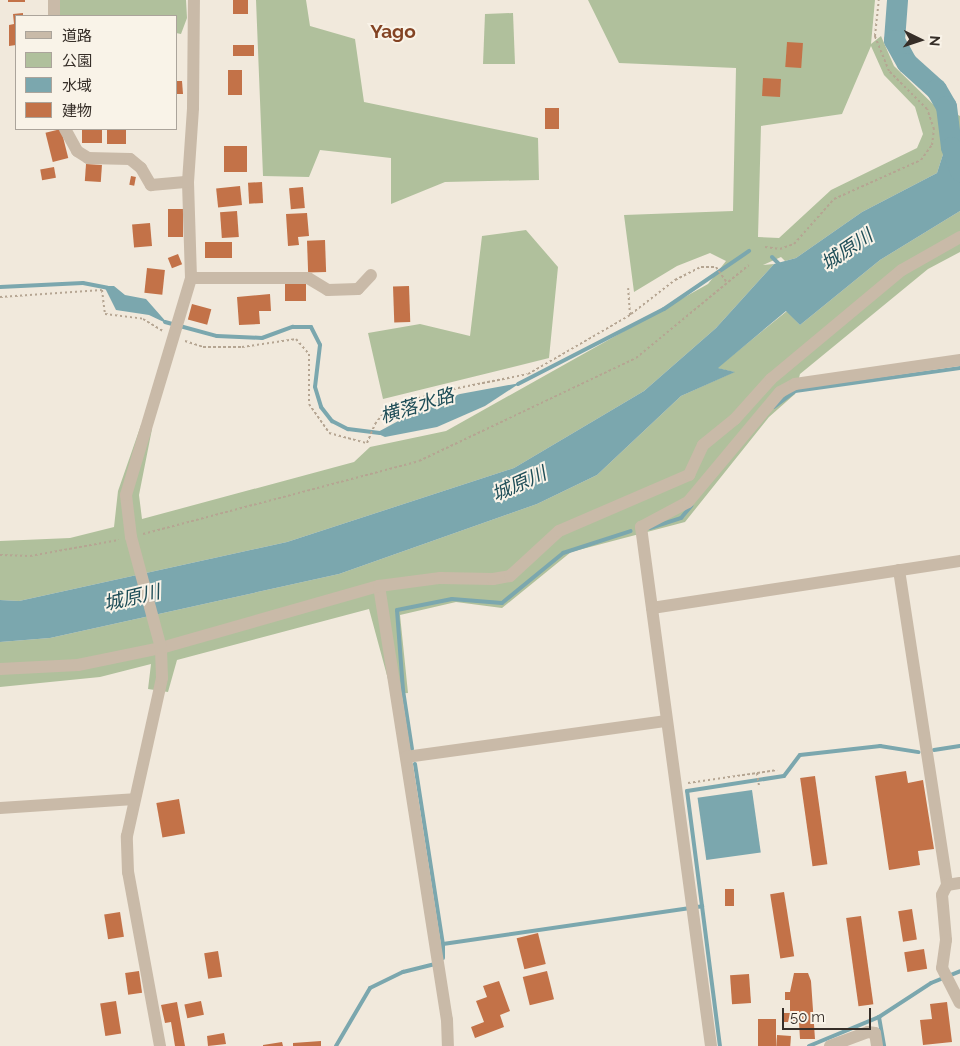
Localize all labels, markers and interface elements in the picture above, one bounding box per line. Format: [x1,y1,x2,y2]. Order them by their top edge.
legend [15,15,178,130]
north arrow [895,15,945,65]
district label: Yago [370,21,416,43]
text: 道路 [62,27,92,45]
text: N [927,35,943,47]
text: 公園 [62,52,92,70]
text: 水域 [62,77,92,95]
text: 建物 [62,102,92,120]
water label: 城原川 [817,225,877,275]
water label: 横落水路 [377,384,457,428]
water label: 城原川 [488,462,550,506]
water label: 城原川 [102,580,162,616]
scale bar [785,998,874,1030]
text: 50 m [790,1008,825,1026]

